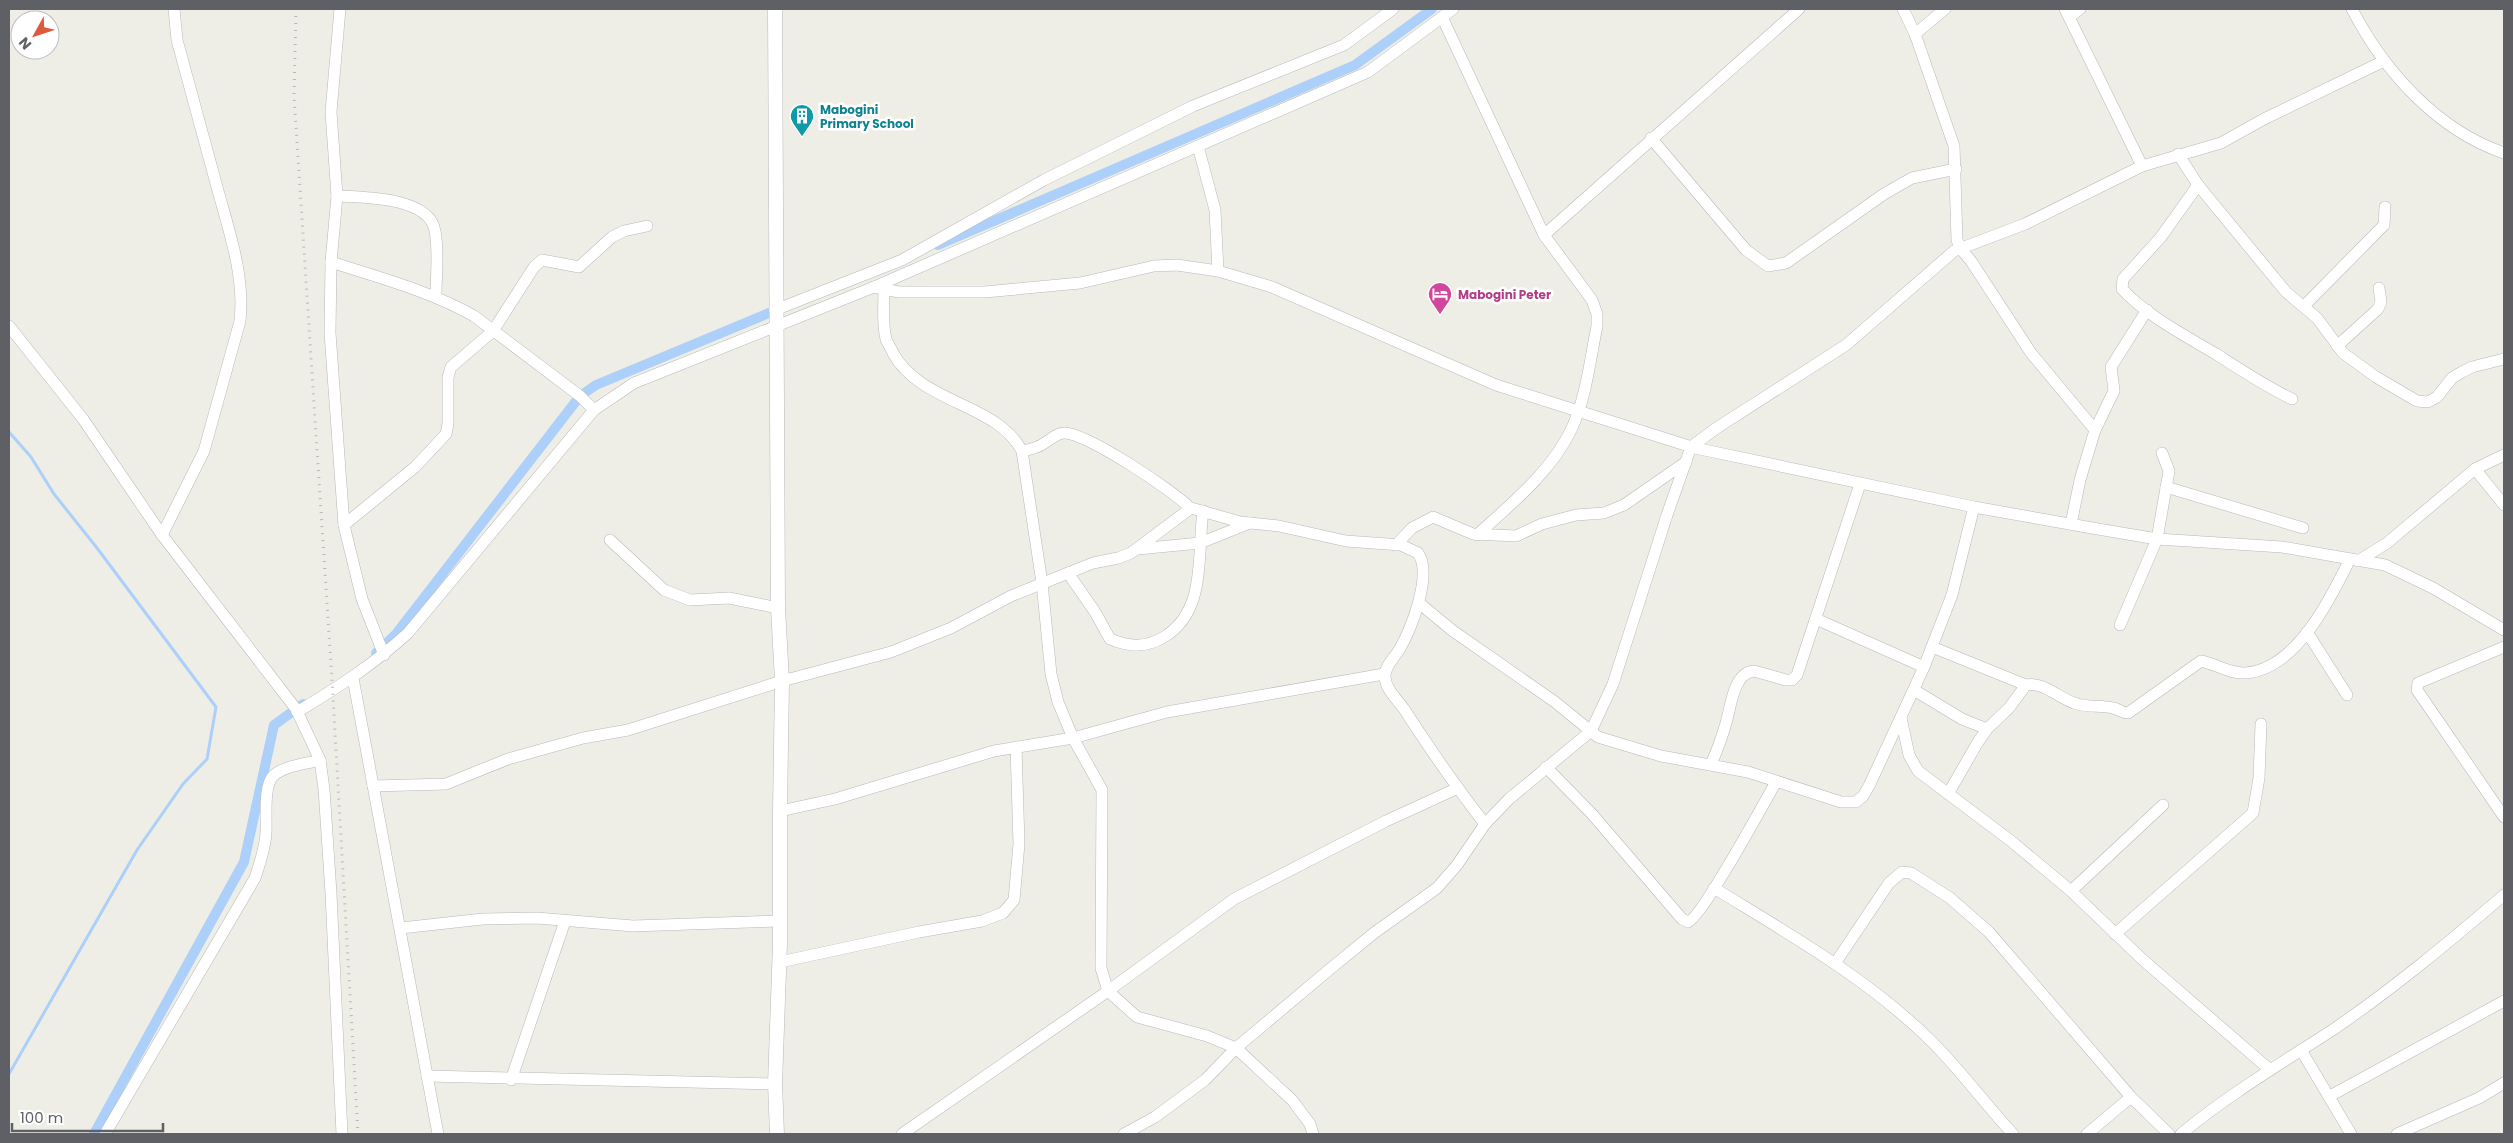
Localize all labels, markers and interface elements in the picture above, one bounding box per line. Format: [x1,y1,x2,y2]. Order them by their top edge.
north arrow [10,10,60,60]
text: N [14,33,36,54]
place label: Mabogini Primary School [820,101,914,132]
building icon: Mabogini Primary School [789,103,815,137]
hotel icon: Mabogini Peter [1427,281,1453,315]
place label: Mabogini Peter [1458,286,1551,303]
scale bar [12,1100,164,1132]
text: 100 m [20,1107,63,1128]

